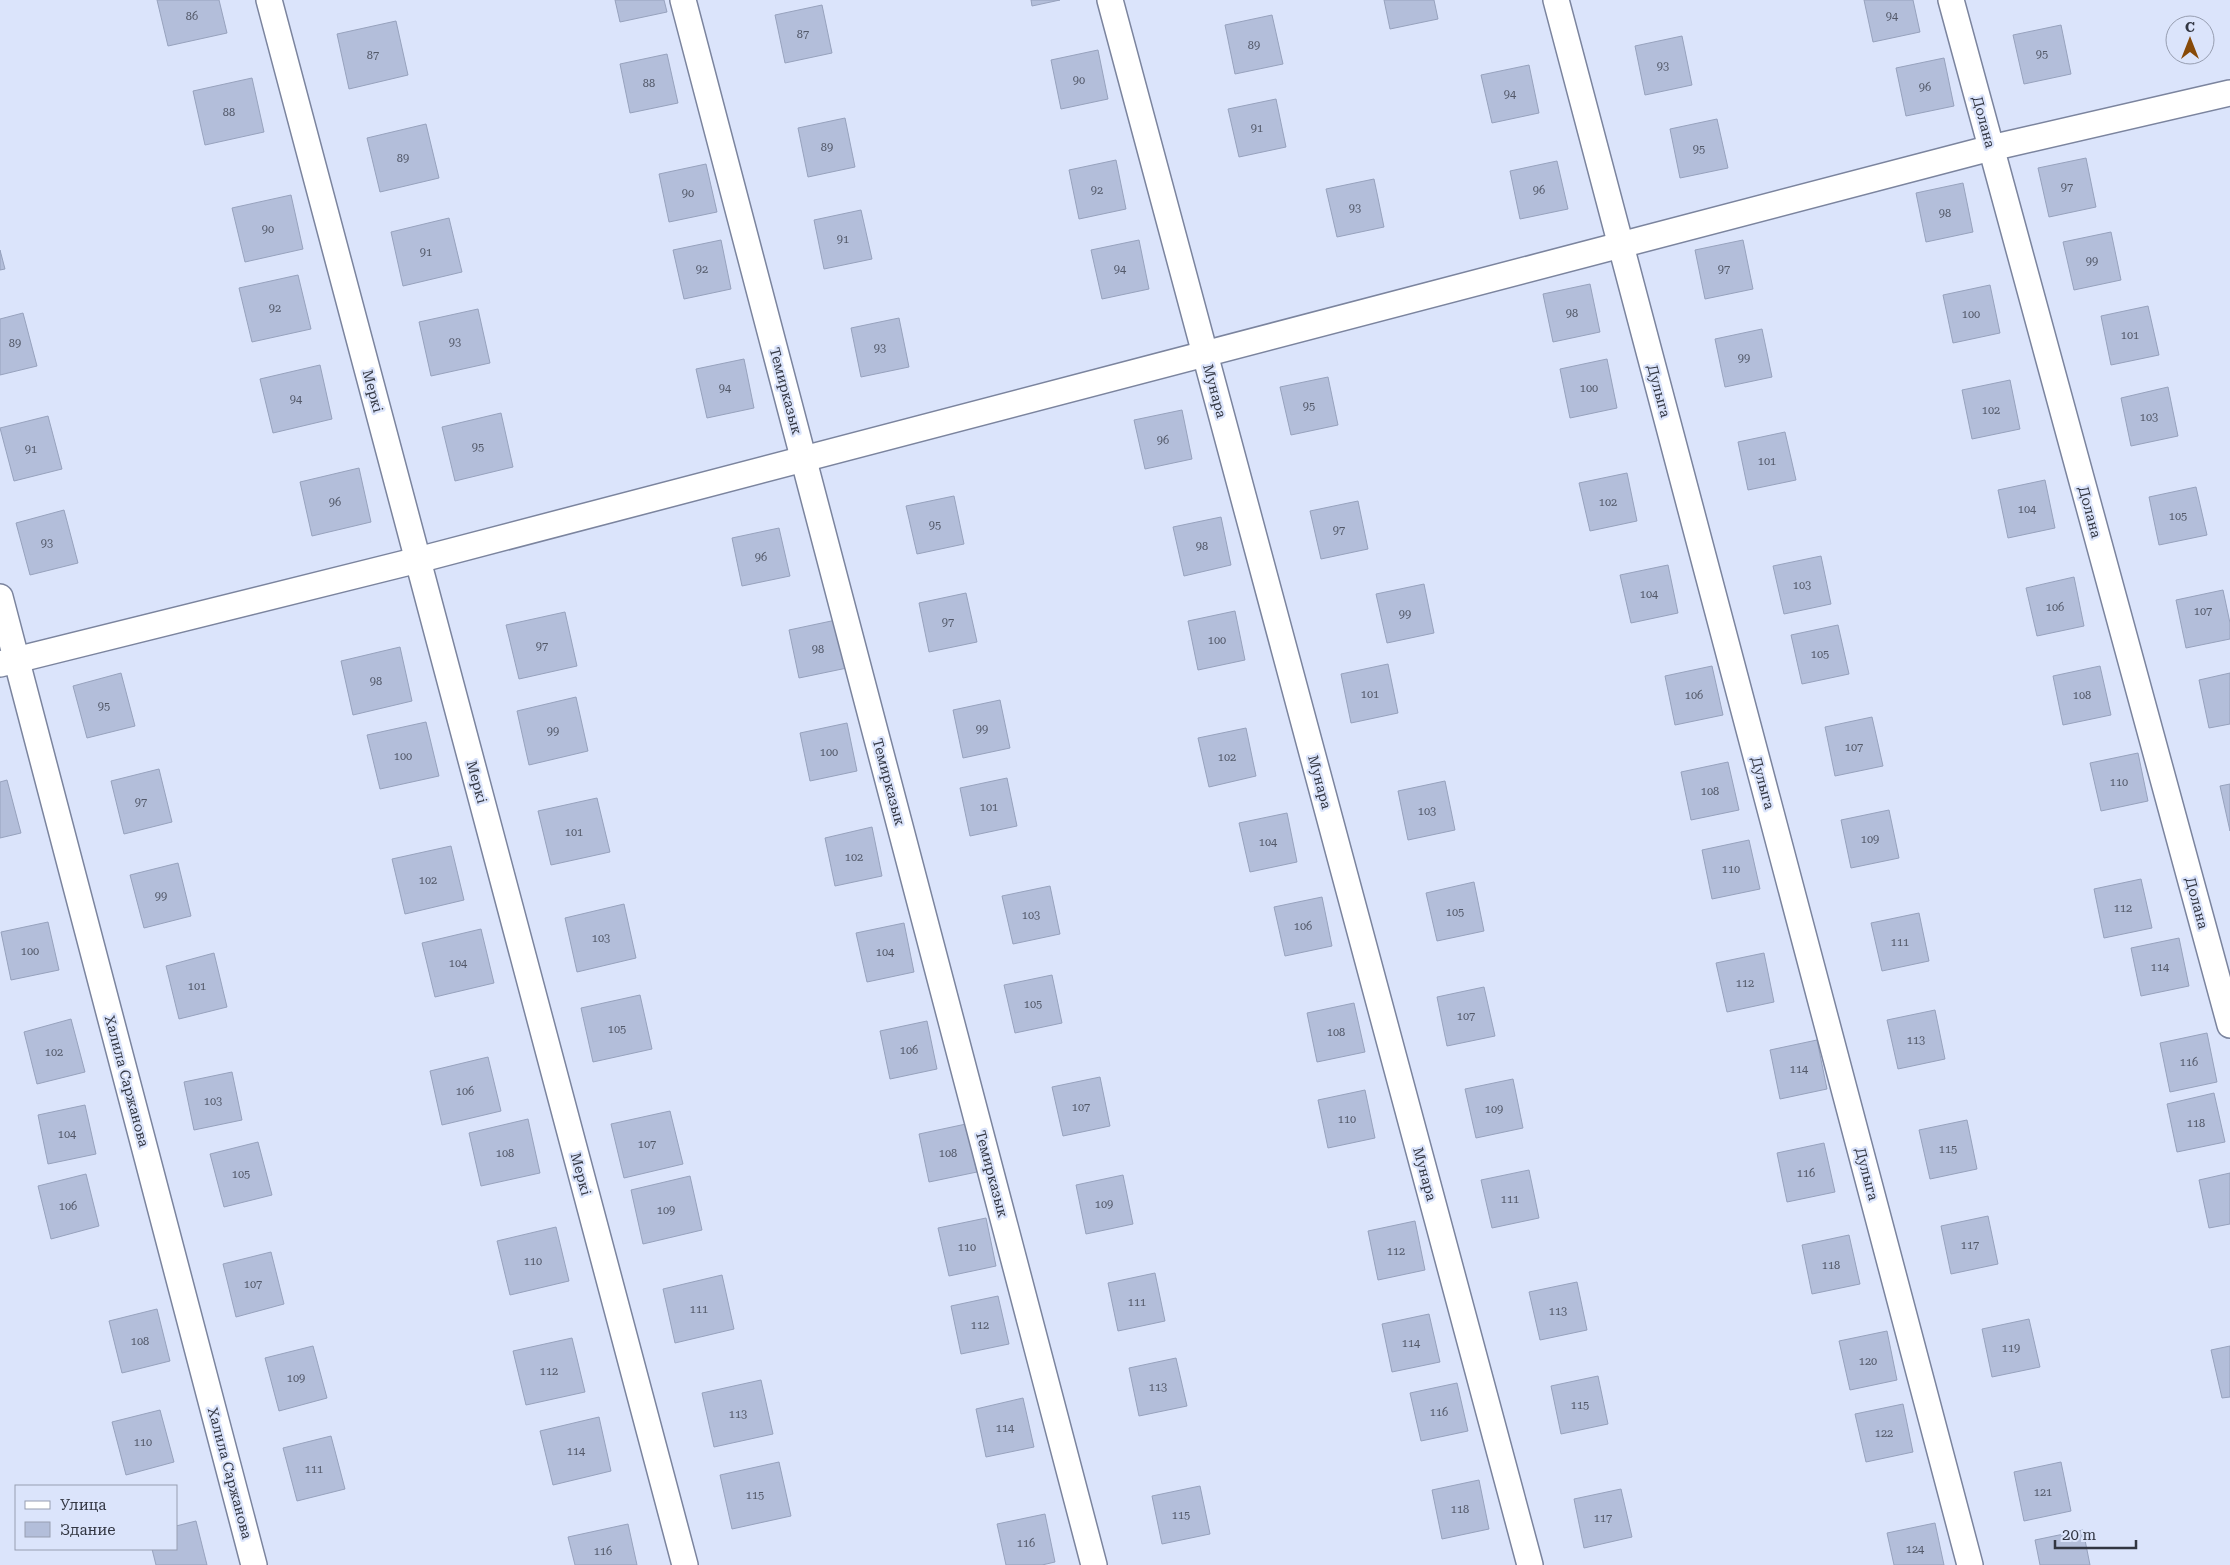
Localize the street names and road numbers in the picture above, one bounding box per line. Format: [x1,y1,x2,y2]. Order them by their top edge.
street label: Долана [1969,94,1999,150]
street label: Темирказык [767,346,805,437]
street label: Мунара [1200,362,1230,420]
street label: Дулыга [1644,363,1674,419]
street label: Меркі [360,368,386,415]
street label: Долана [2075,484,2105,540]
street label: Темирказык [870,737,908,828]
street label: Мунара [1305,753,1335,811]
street label: Дулыга [1748,755,1778,811]
street label: Меркі [464,759,490,806]
street label: Долана [2182,875,2212,931]
street label: Халила Саржанова [102,1013,152,1149]
street label: Темирказык [973,1129,1011,1220]
street label: Мунара [1410,1145,1440,1203]
street label: Дулыга [1852,1146,1882,1202]
street label: Меркі [568,1151,594,1198]
street label: Халила Саржанова [205,1405,255,1541]

